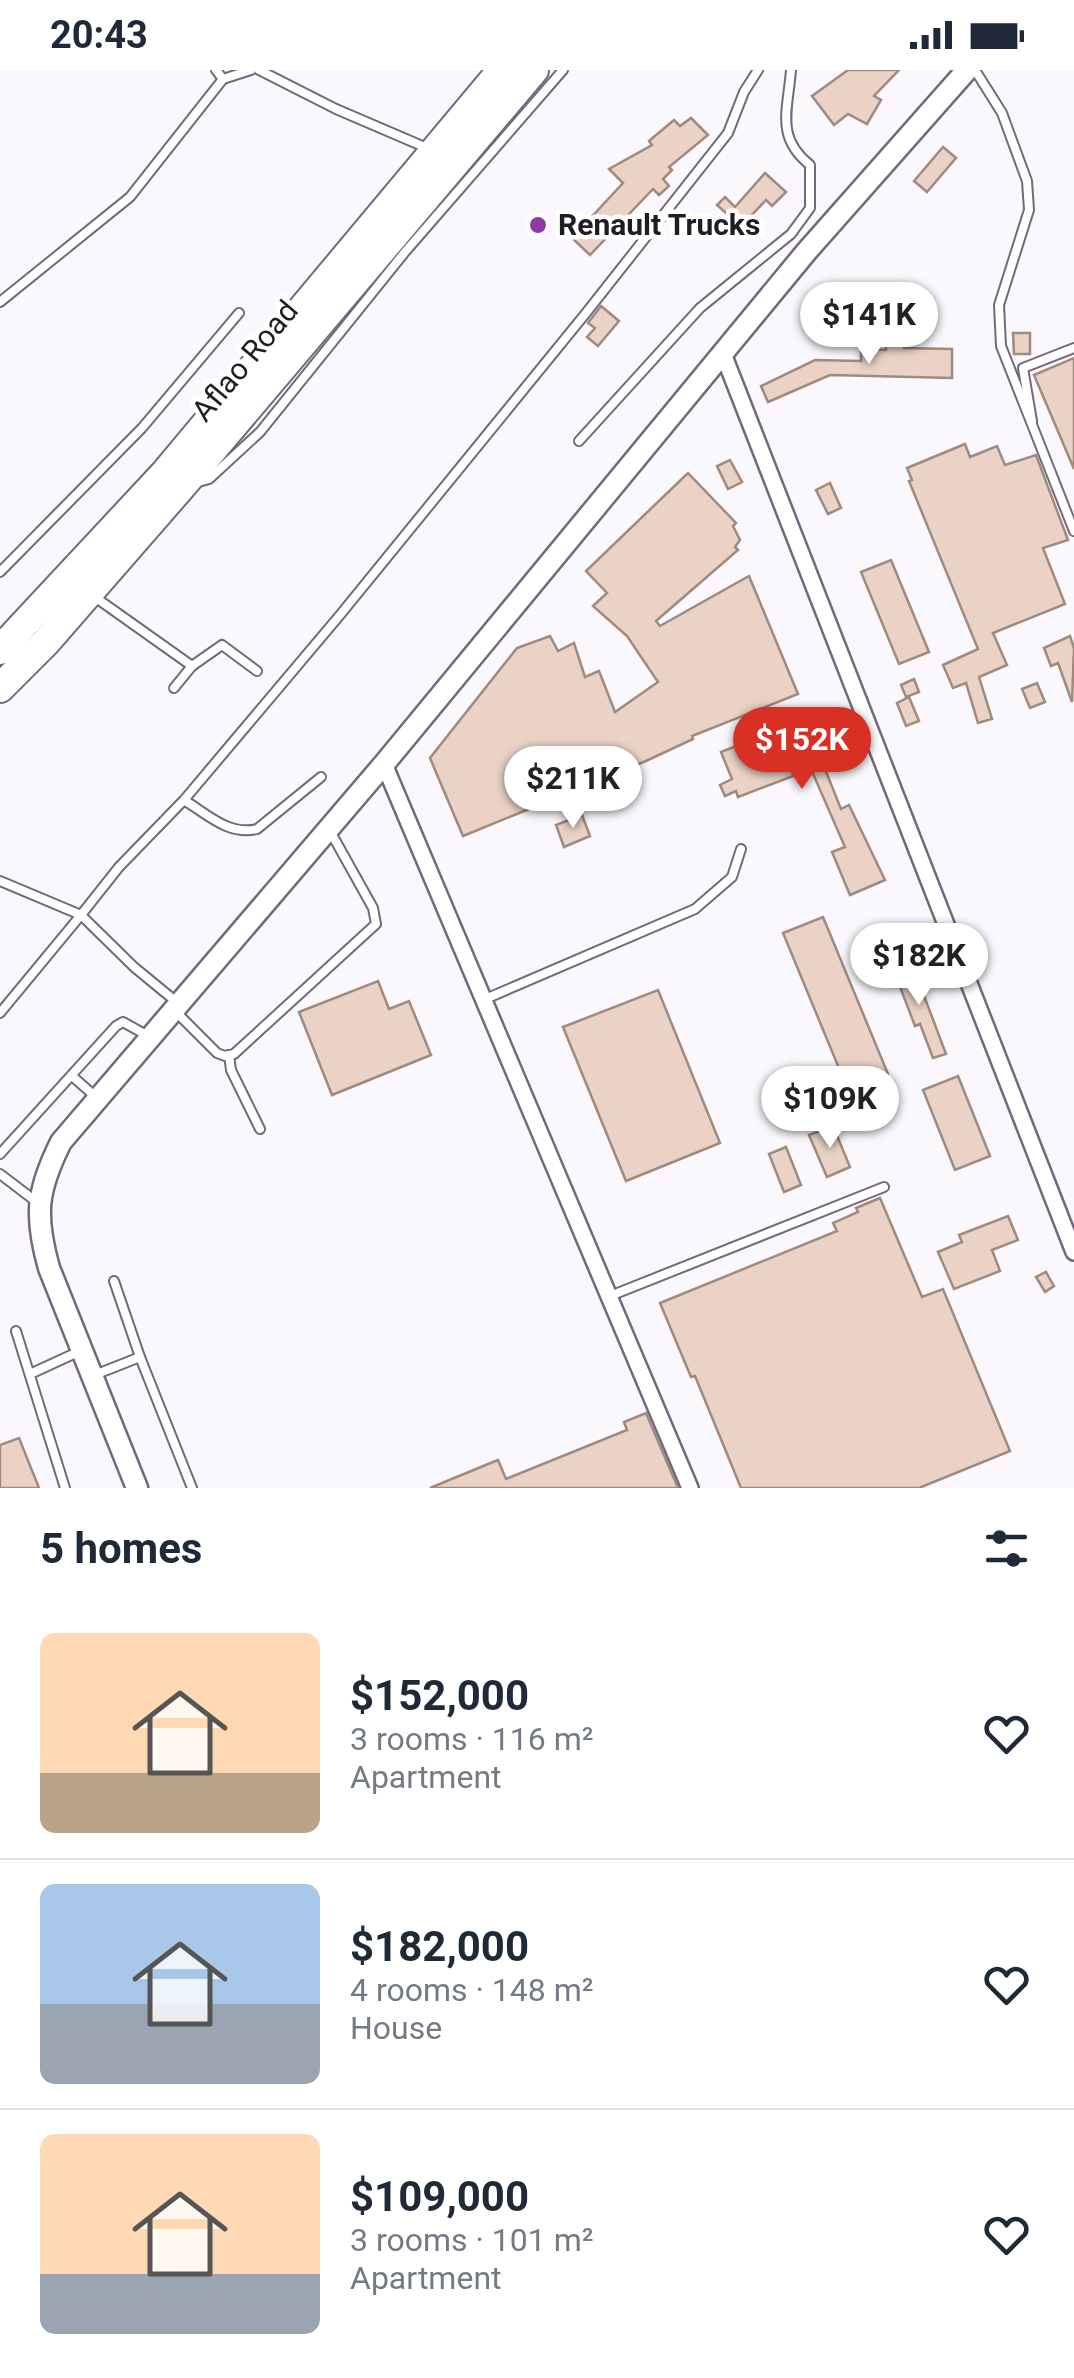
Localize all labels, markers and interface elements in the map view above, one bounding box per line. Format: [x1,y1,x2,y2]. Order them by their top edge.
text: 20:43 [50,13,148,57]
place label: Renault Trucks [558,207,760,242]
marker: Renault Trucks [527,214,549,236]
pin: $141K [799,282,939,367]
street label: Aflao Road [184,293,305,428]
text: $141K [822,295,916,333]
pin: $152K [732,707,872,792]
text: $152K [755,720,849,758]
pin: $211K [503,746,643,831]
text: $211K [526,759,620,797]
pin: $182K [849,923,989,1008]
text: $182K [872,936,966,974]
pin: $109K [760,1066,900,1151]
text: $109K [783,1079,877,1117]
icon: filters [979,1521,1034,1576]
text: 5 homes [40,1524,202,1573]
text: $152,000 [350,1671,529,1720]
icon: home [120,1673,240,1793]
icon: heart [979,1706,1034,1761]
text: 3 rooms · 116 m² [350,1720,593,1758]
text: Apartment [350,1758,502,1796]
text: $182,000 [350,1922,529,1971]
icon: home [120,1924,240,2044]
icon: heart [979,1957,1034,2012]
text: 4 rooms · 148 m² [350,1971,593,2009]
text: House [350,2009,442,2047]
text: $109,000 [350,2172,529,2221]
icon: home [120,2174,240,2294]
icon: heart [979,2207,1034,2262]
text: 3 rooms · 101 m² [350,2221,593,2259]
text: Apartment [350,2259,502,2297]

